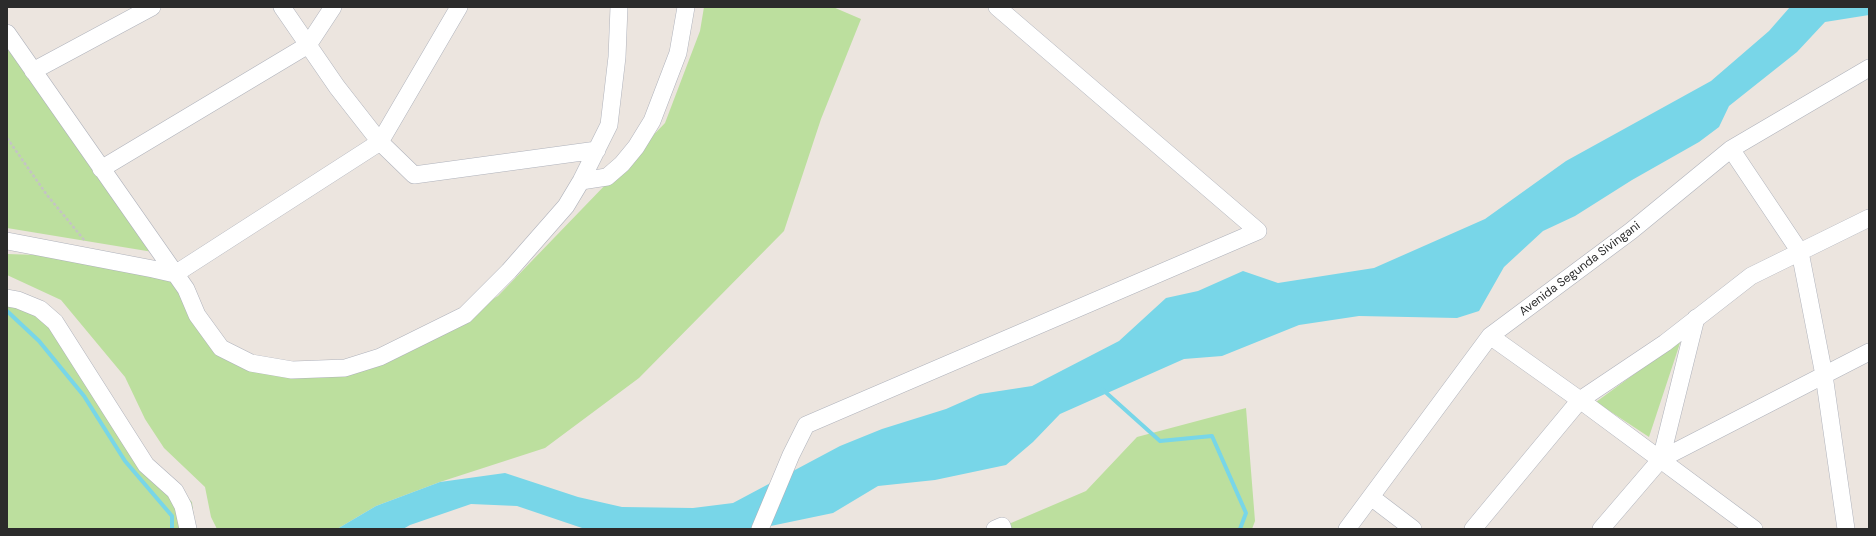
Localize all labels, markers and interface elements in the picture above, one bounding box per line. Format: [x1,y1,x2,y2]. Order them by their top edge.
street label: Avenida Segunda Sivingani [1517,219,1643,319]

